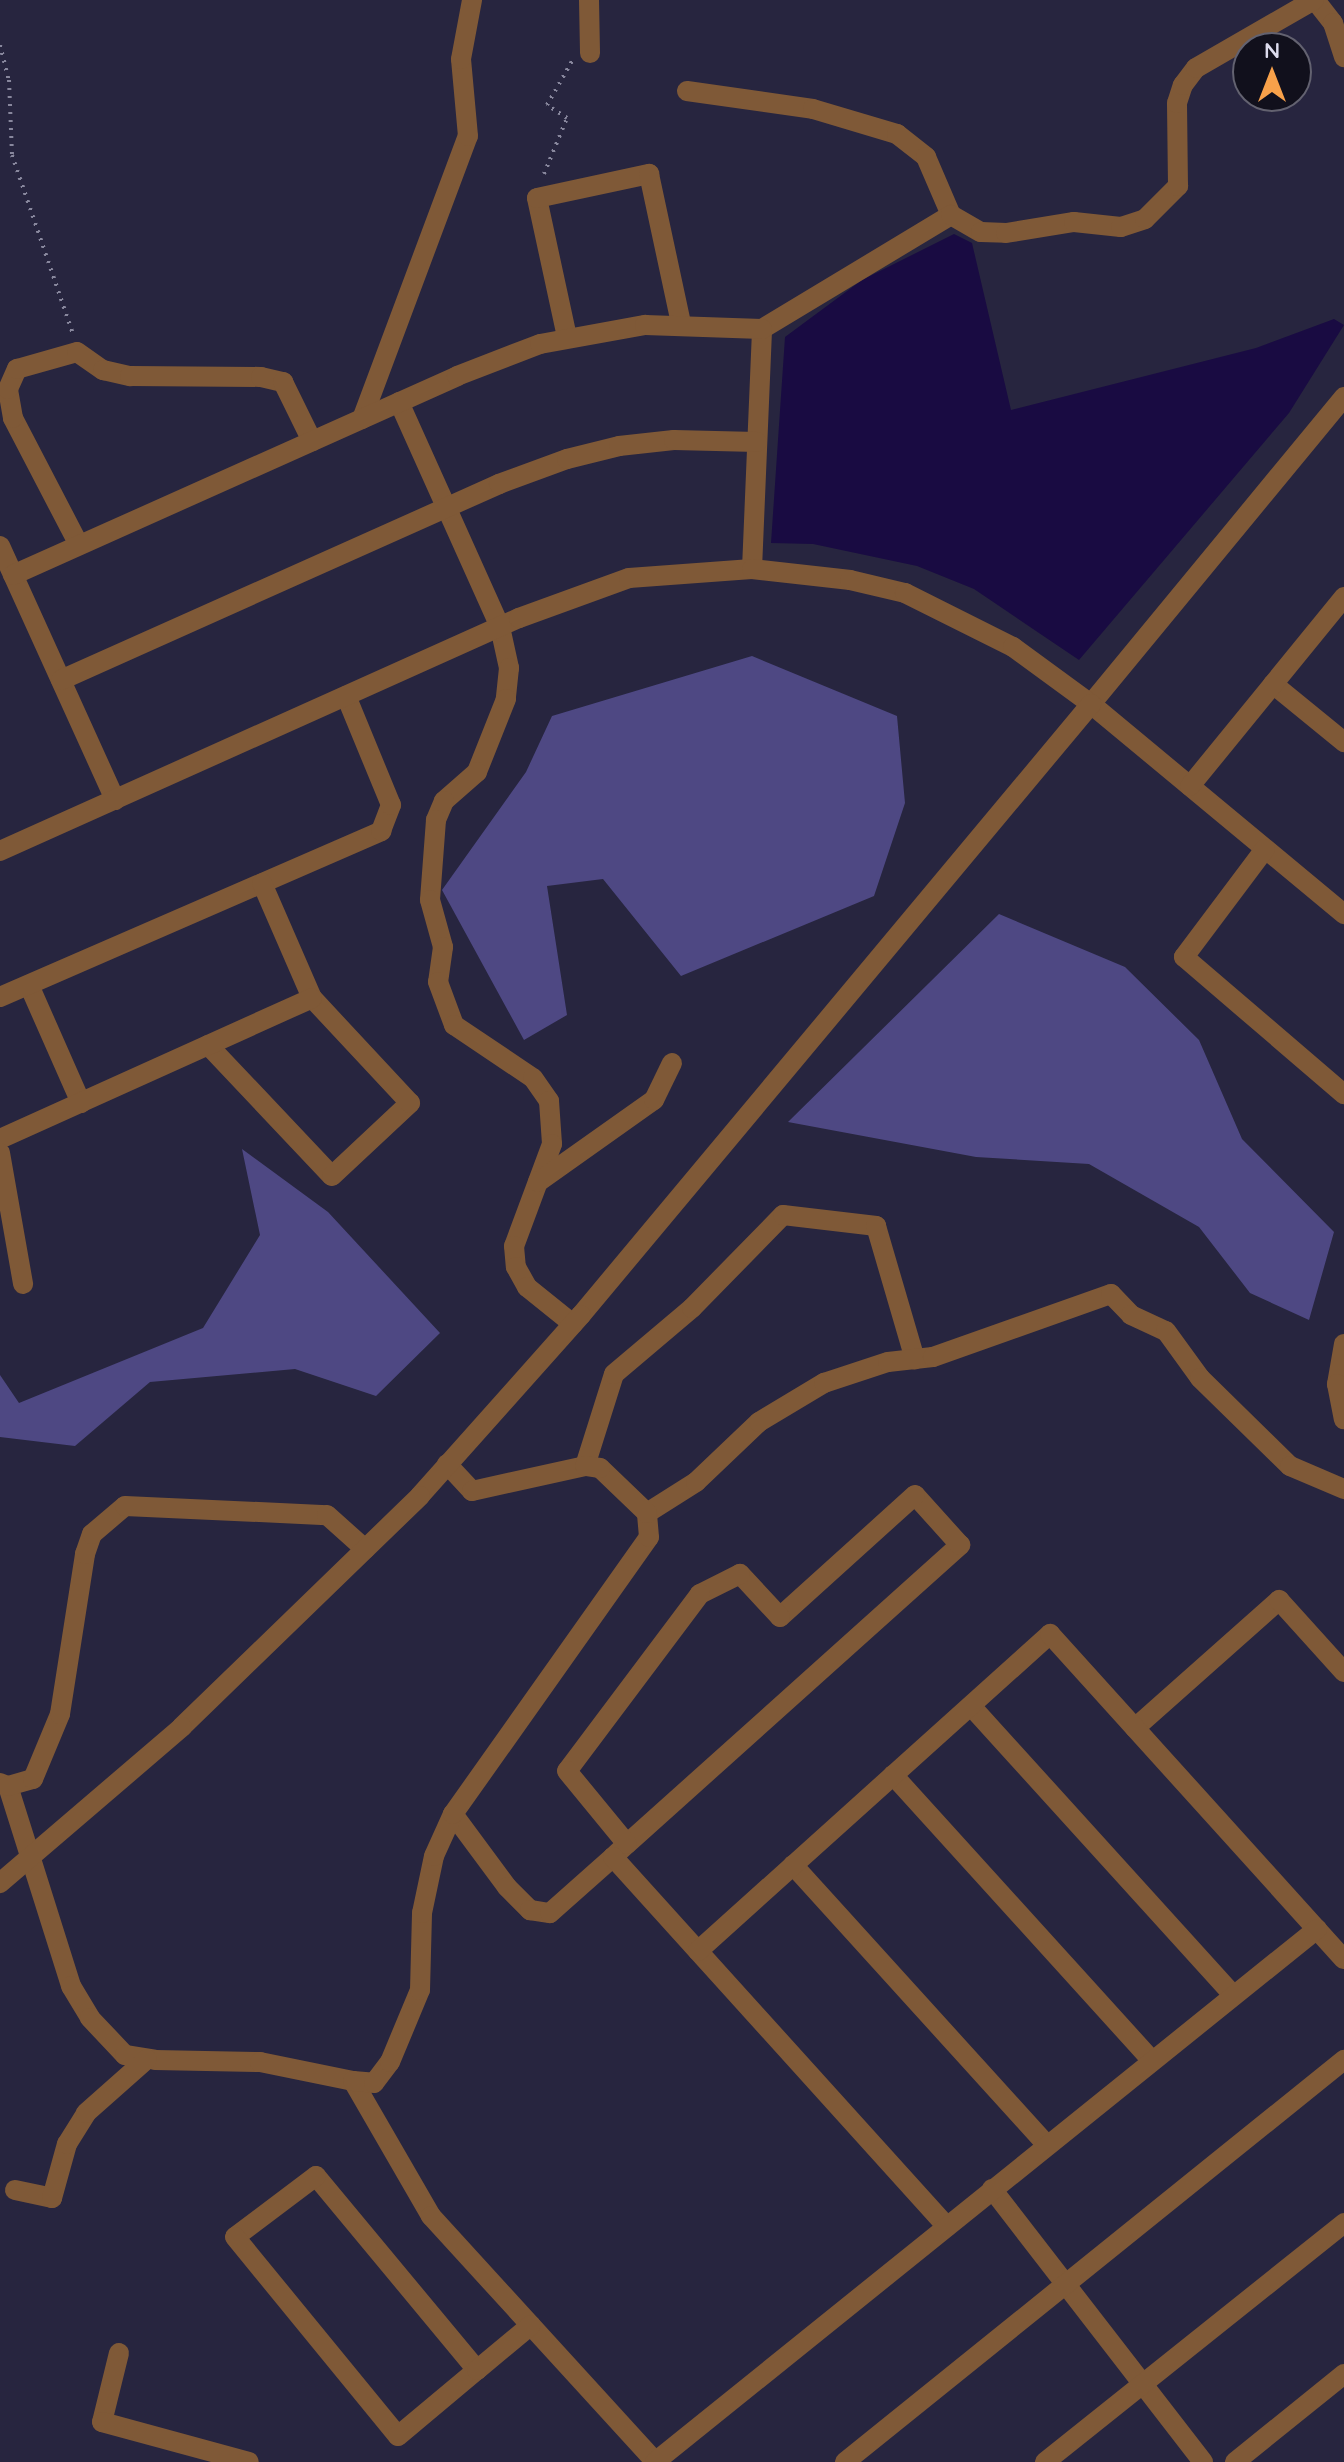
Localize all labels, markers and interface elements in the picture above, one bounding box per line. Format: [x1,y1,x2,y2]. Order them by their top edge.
north arrow [1232,32,1312,112]
text: N [1264,36,1280,64]

